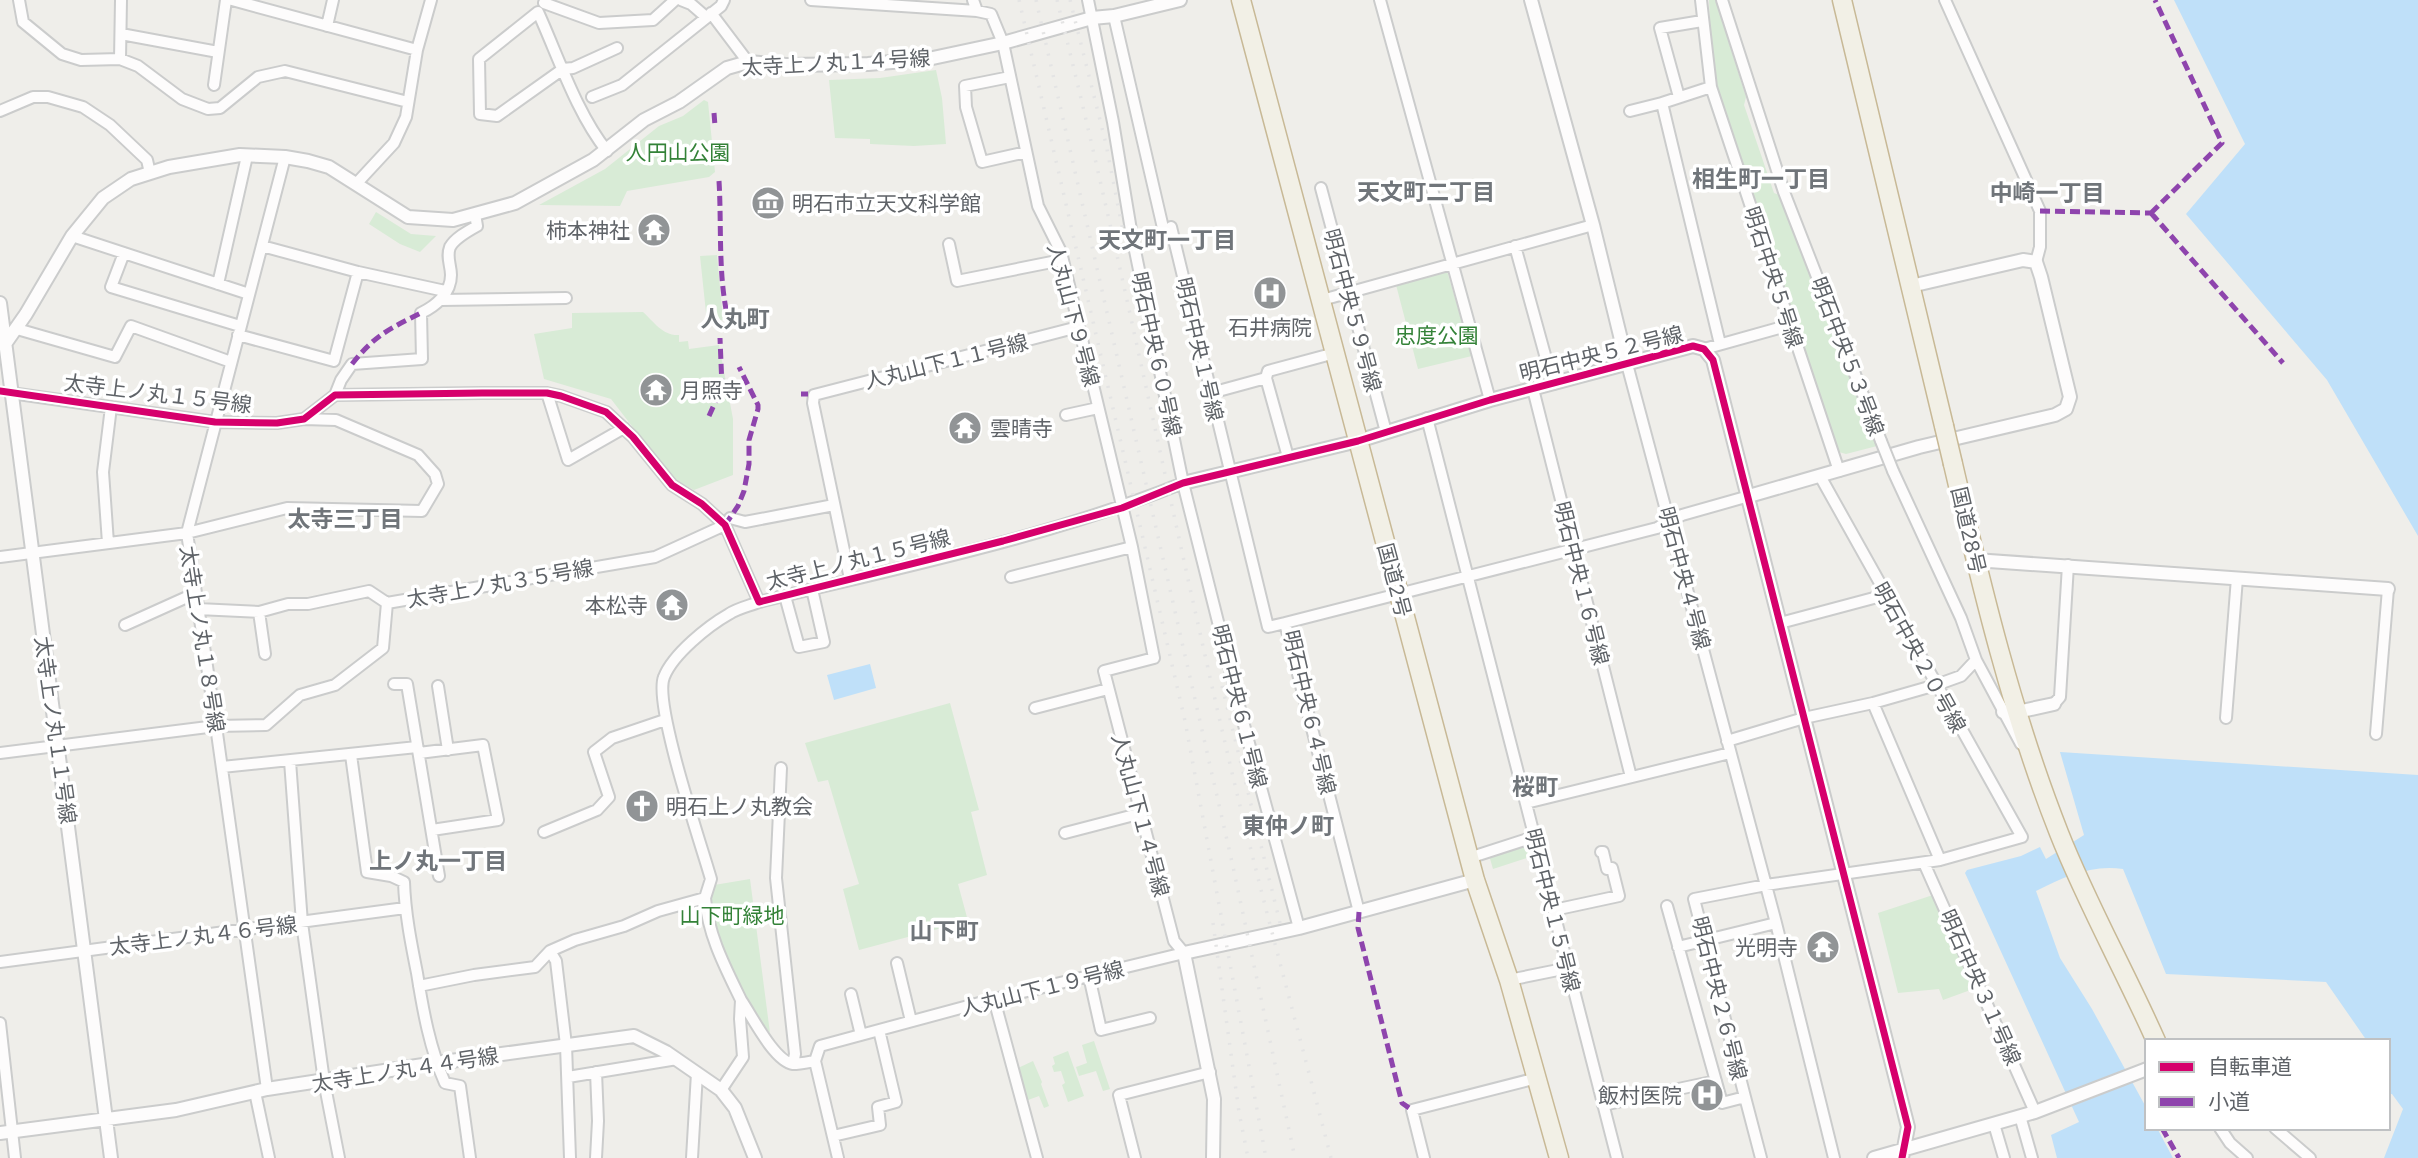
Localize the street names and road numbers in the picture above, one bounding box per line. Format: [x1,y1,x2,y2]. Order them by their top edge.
street label: 太寺上ノ丸１４号線 [741,43,931,81]
street label: 明石中央５号線 [1738,203,1810,351]
street label: 明石中央５９号線 [1318,225,1388,395]
street label: 人丸山下９号線 [1041,240,1107,390]
street label: 明石中央６０号線 [1126,269,1188,439]
street label: 明石中央５３号線 [1805,273,1891,439]
street label: 明石中央１号線 [1170,274,1230,424]
street label: 明石中央５２号線 [1516,319,1686,387]
street label: 人丸山下１１号線 [861,327,1031,395]
street label: 太寺上ノ丸１５号線 [62,368,254,418]
street label: 国道28号 [1945,484,1993,576]
street label: 明石中央１６号線 [1548,498,1616,668]
street label: 明石中央４号線 [1652,503,1718,653]
street label: 太寺上ノ丸１５号線 [763,523,953,595]
street label: 国道2号 [1372,540,1418,620]
street label: 太寺上ノ丸１８号線 [174,543,232,735]
street label: 太寺上ノ丸３５号線 [405,553,595,613]
street label: 明石中央２０号線 [1867,577,1973,737]
street label: 明石中央６１号線 [1206,621,1274,791]
street label: 明石中央６４号線 [1277,627,1343,797]
street label: 太寺上ノ丸１１号線 [29,634,83,826]
street label: 人丸山下１４号線 [1106,730,1176,900]
street label: 明石中央１５号線 [1519,825,1587,995]
street label: 明石中央３１号線 [1934,905,2028,1069]
street label: 太寺上ノ丸４６号線 [107,910,299,960]
street label: 明石中央２６号線 [1686,913,1754,1083]
street label: 人丸山下１９号線 [957,954,1127,1022]
street label: 太寺上ノ丸４４号線 [309,1040,501,1098]

